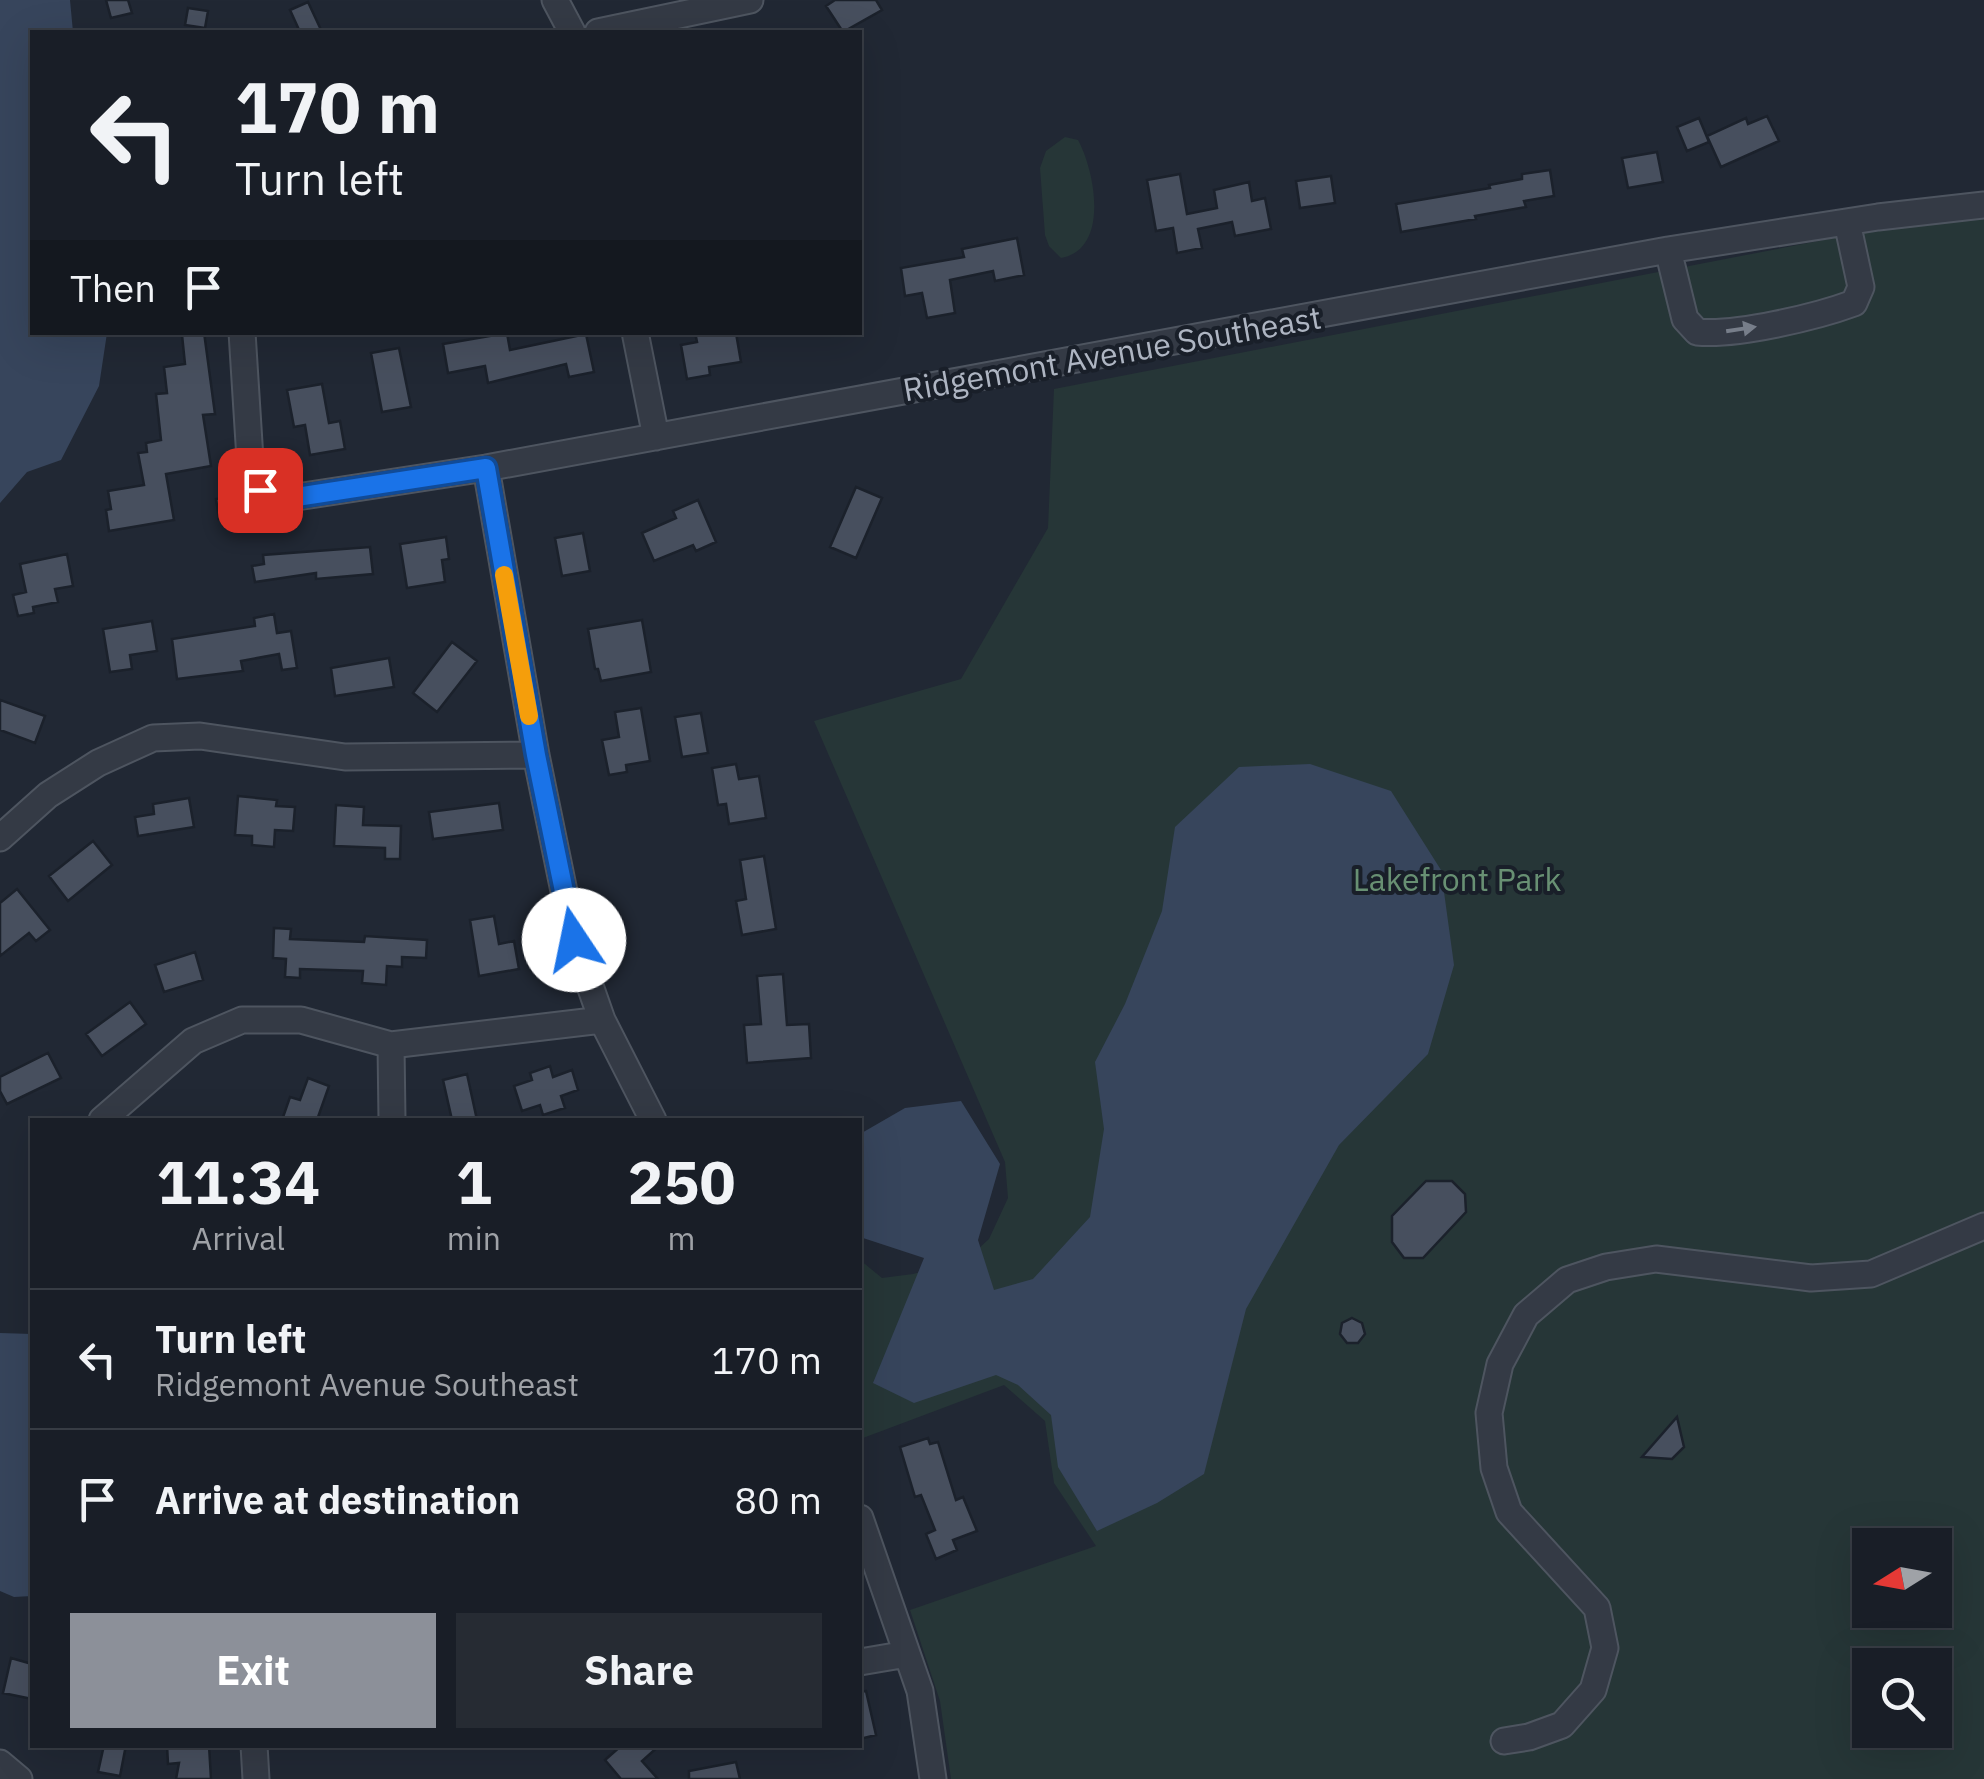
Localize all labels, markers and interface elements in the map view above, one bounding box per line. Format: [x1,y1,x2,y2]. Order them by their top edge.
text: 170 m [235,61,440,152]
icon: left [70,70,200,200]
text: Turn left [235,149,404,207]
icon: arrive [176,260,231,315]
text: Then [70,263,156,312]
street label: Ridgemont Avenue Southeast [900,296,1324,410]
one-way arrow [1726,320,1757,336]
pin [218,448,303,533]
icon: arrive [233,463,288,518]
park label: Lakefront Park [1353,858,1561,900]
position arrow [522,888,626,992]
text: 11:34 [157,1142,320,1221]
text: 1 [456,1142,492,1221]
text: 250 [627,1142,735,1221]
text: Arrival [192,1217,285,1259]
text: min [447,1217,501,1259]
text: m [668,1217,695,1259]
text: Turn left [155,1314,306,1363]
icon: left [70,1332,125,1387]
text: 170 m [711,1335,822,1384]
text: Ridgemont Avenue Southeast [155,1363,579,1405]
icon: arrive [70,1472,125,1527]
text: Arrive at destination [155,1475,520,1524]
text: 80 m [734,1475,822,1524]
north arrow [1852,1528,1952,1628]
map controls [1852,1528,1952,1748]
button: Exit [70,1613,436,1728]
button: Share [456,1613,822,1728]
button: search [1852,1648,1952,1748]

